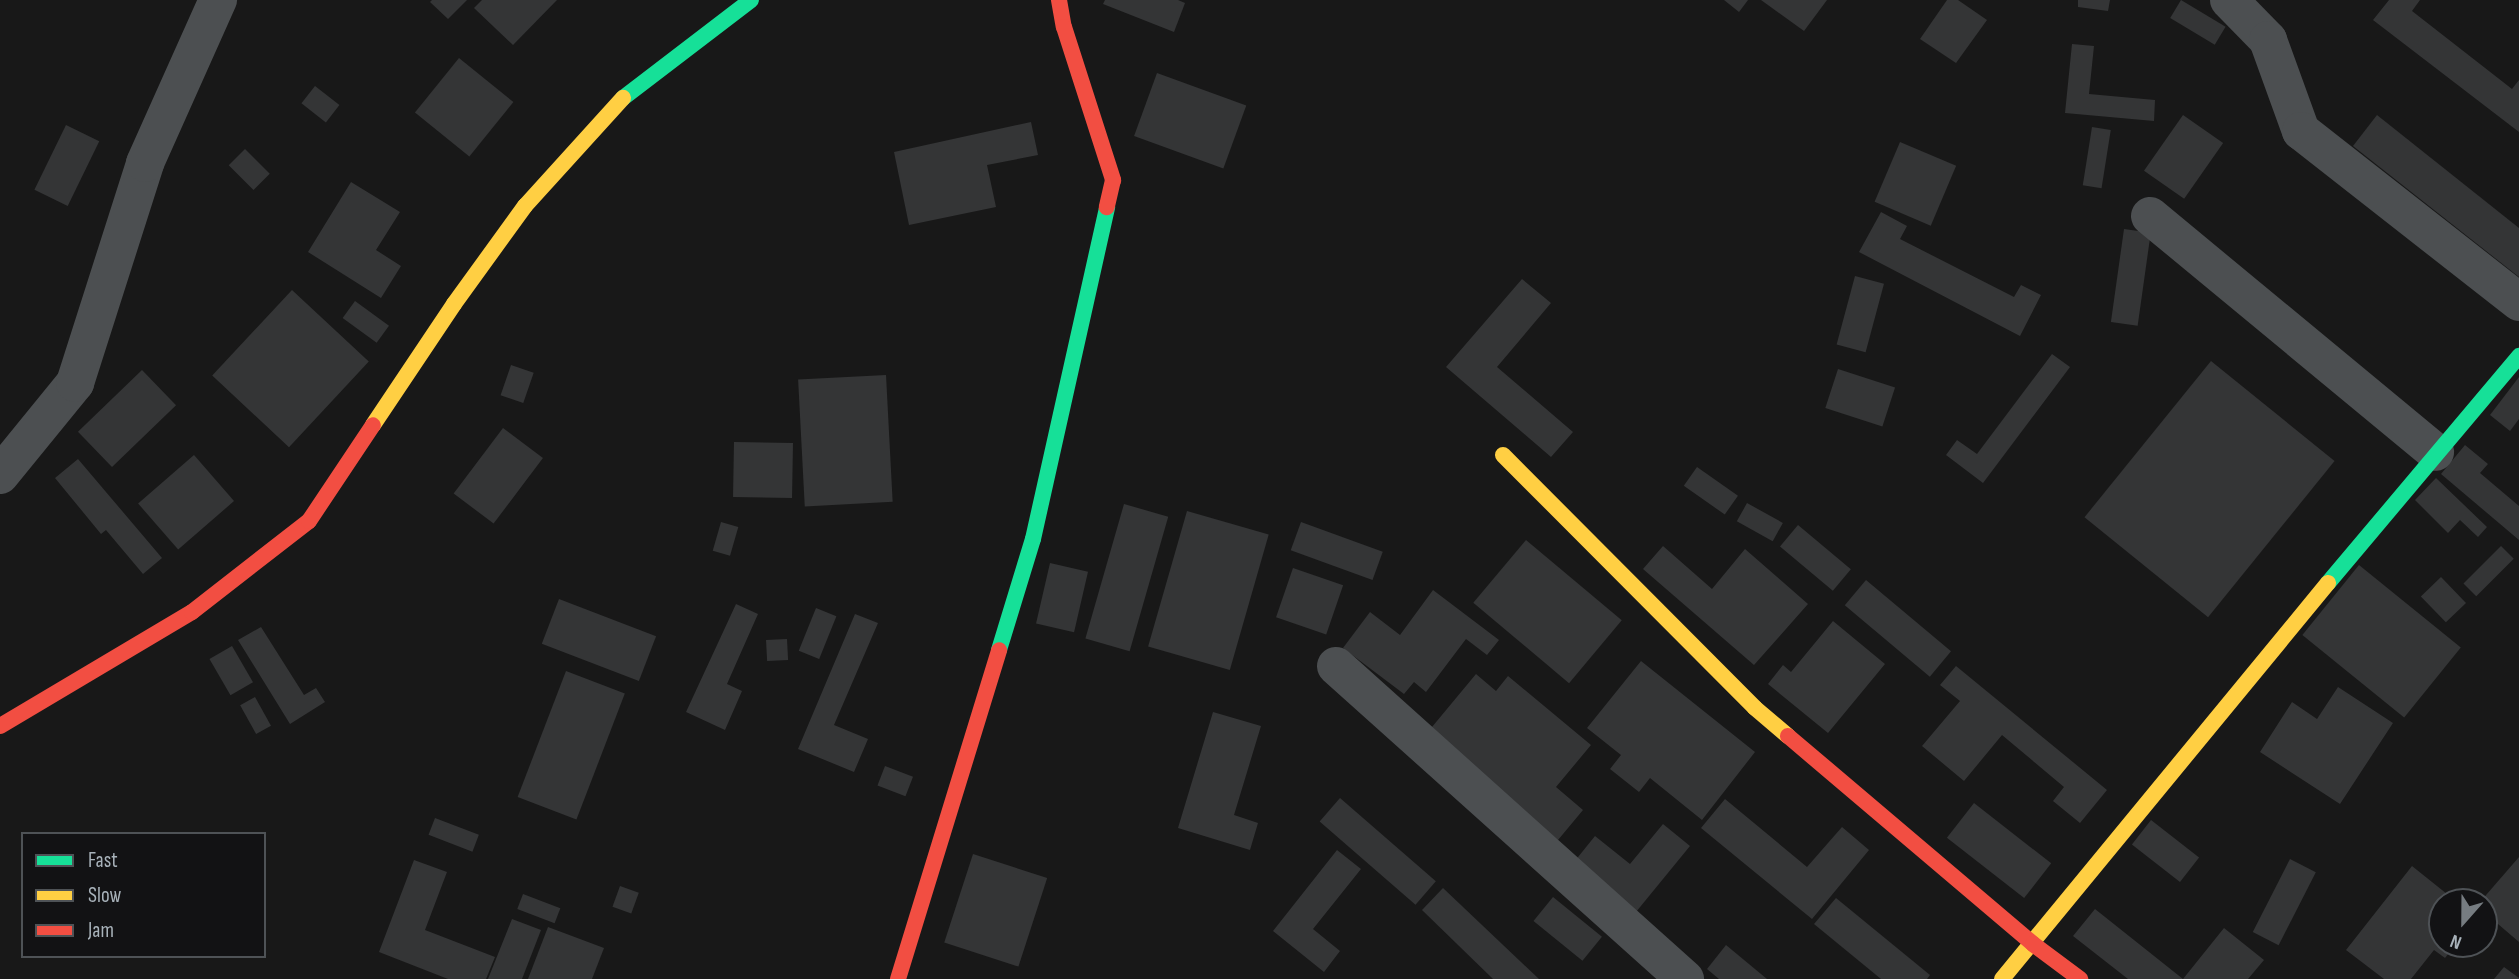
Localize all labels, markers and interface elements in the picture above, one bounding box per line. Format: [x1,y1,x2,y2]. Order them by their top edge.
legend [21,832,266,958]
text: Fast [88,848,118,873]
text: Slow [88,883,121,908]
north arrow [2428,888,2498,958]
text: Jam [88,918,114,943]
text: N [2447,929,2465,954]

